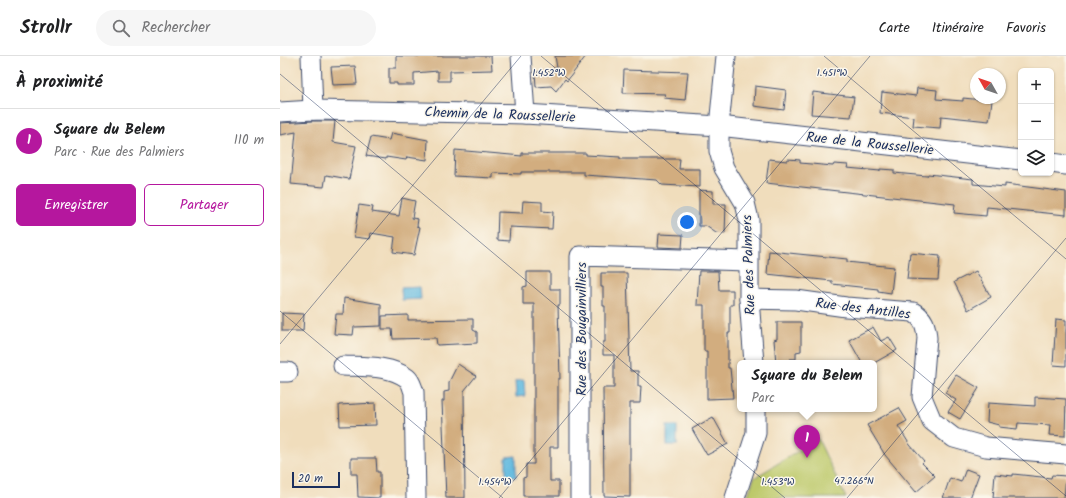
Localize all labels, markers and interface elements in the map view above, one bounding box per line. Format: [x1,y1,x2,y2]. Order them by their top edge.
search box [96,10,376,46]
text: Strollr [20,13,72,43]
text: Rechercher [142,16,210,40]
icon: search [110,17,132,39]
text: Carte [878,17,910,39]
text: Itinéraire [932,17,984,39]
text: Favoris [1006,17,1046,39]
text: 1.452°W [532,65,566,81]
text: 1.451°W [817,65,848,81]
north arrow [970,68,1006,104]
map controls [1018,68,1054,176]
button: + [1018,68,1054,104]
text: À proximité [16,69,103,96]
street label: Chemin de la Roussellerie [424,101,577,129]
button: − [1018,104,1054,140]
text: Square du Belem [54,118,165,142]
street label: Rue de la Roussellerie [805,126,936,162]
text: 1 [27,130,31,151]
text: 110 m [234,130,264,151]
button: layers [1018,140,1054,176]
text: Parc · Rue des Palmiers [54,142,184,163]
button: Enregistrer [16,184,136,226]
button: Partager [144,184,264,226]
your location [677,212,697,232]
street label: Rue des Palmiers [736,214,762,316]
street label: Rue des Bougainvilliers [571,262,593,396]
street label: Rue des Antilles [814,292,912,326]
popup [737,360,877,412]
text: Square du Belem [752,364,862,388]
text: Parc [752,388,775,409]
pin: 1 [794,425,820,458]
scale bar [292,470,340,489]
text: 20 m [298,470,323,488]
text: 47.266°N [834,473,874,489]
text: 1.454°W [478,474,512,490]
text: 1.453°W [761,474,795,490]

